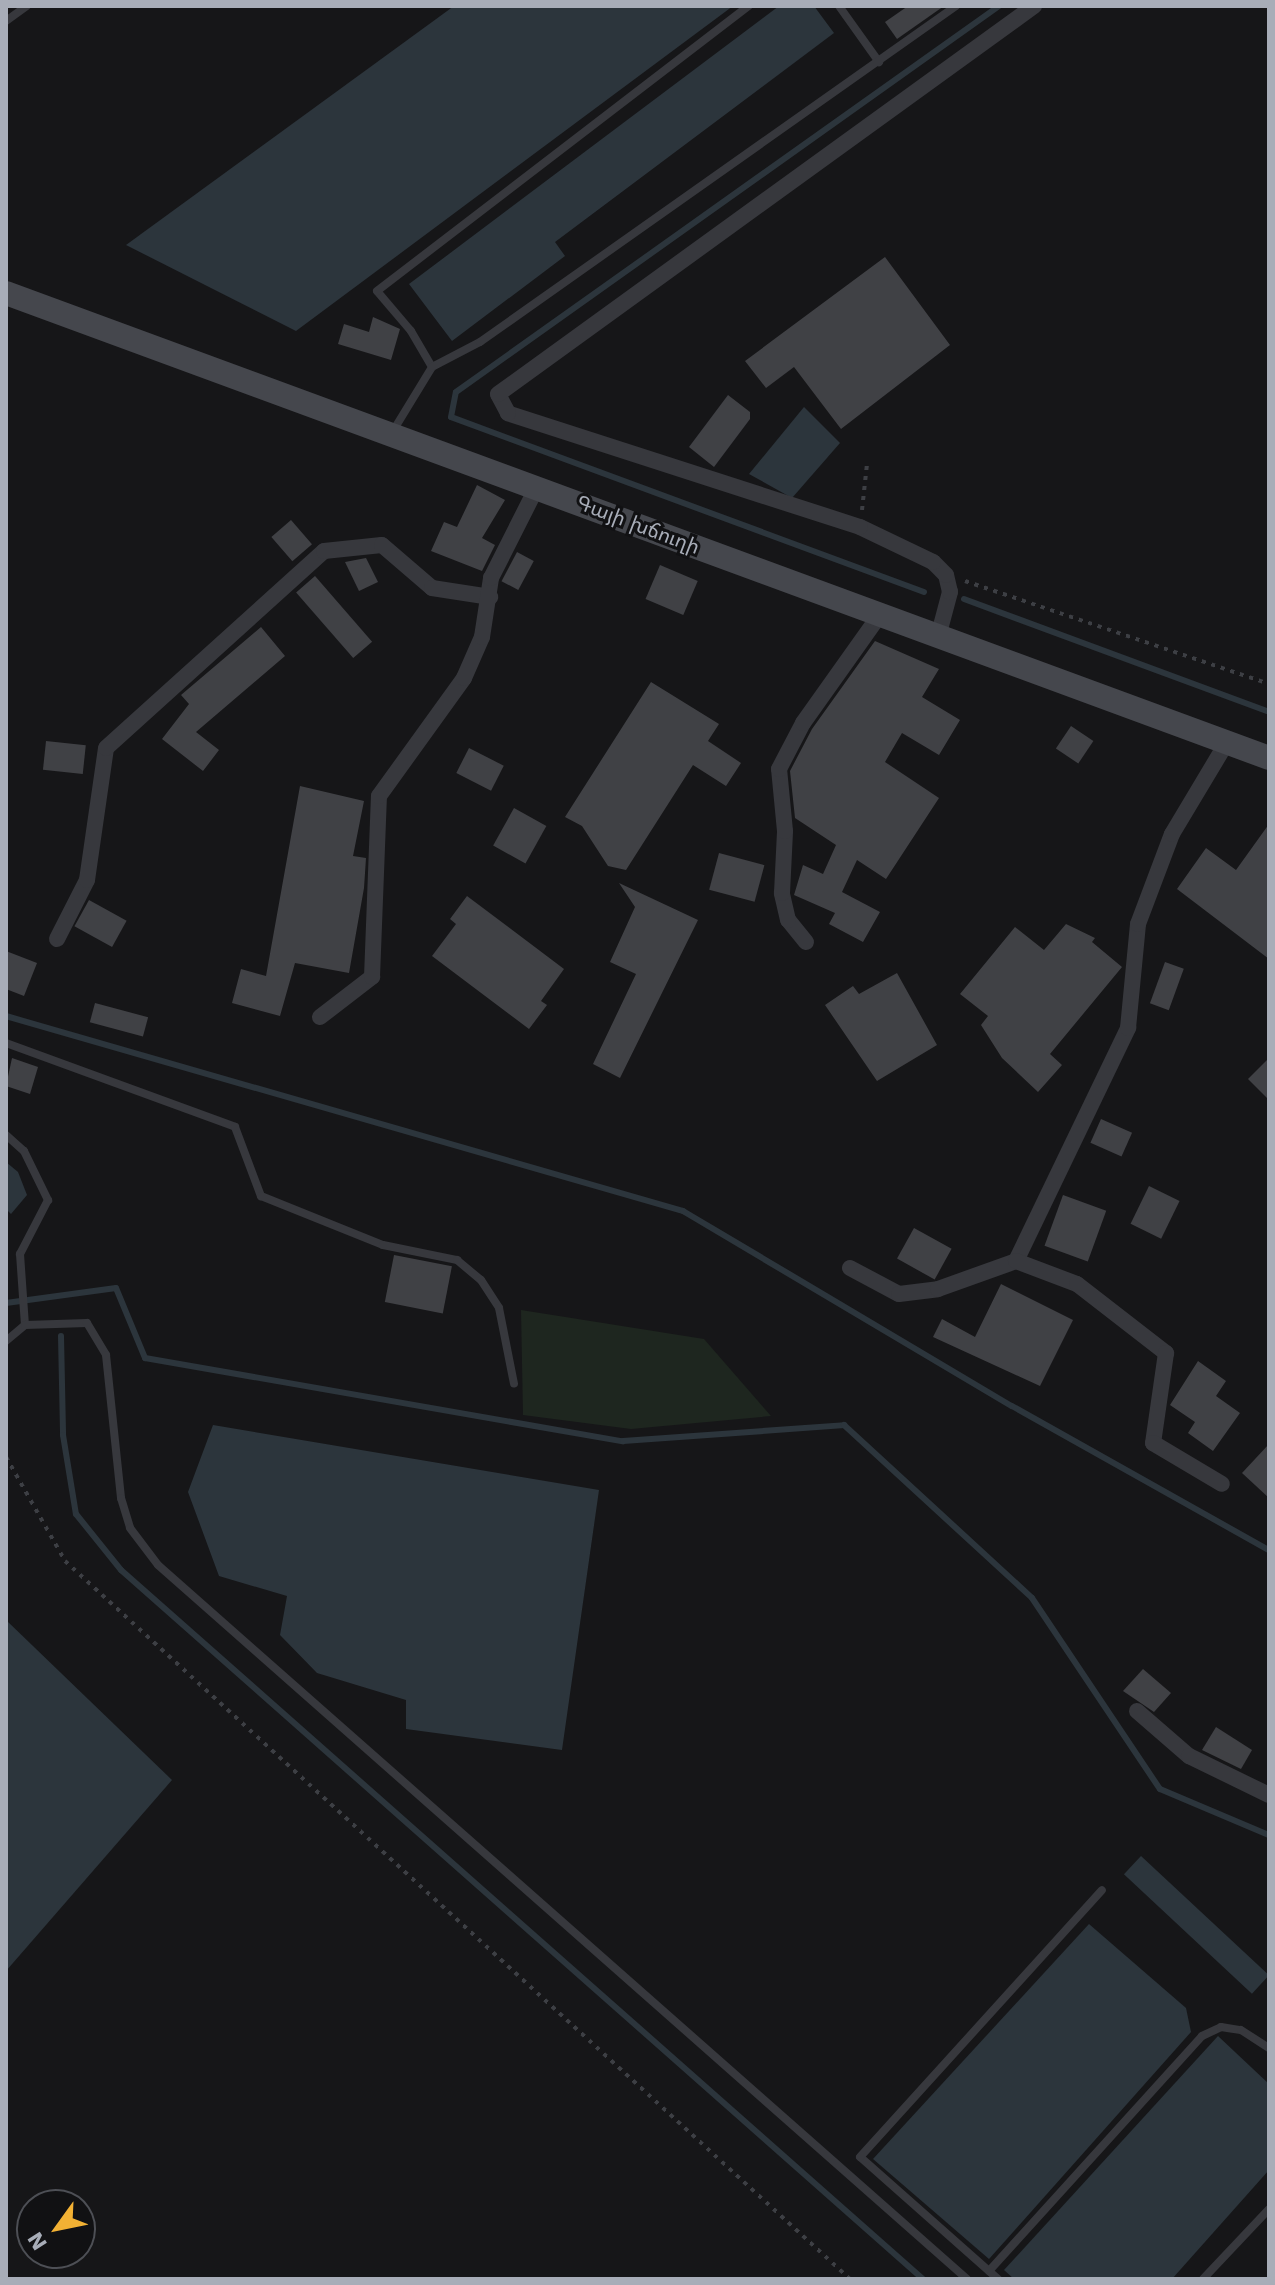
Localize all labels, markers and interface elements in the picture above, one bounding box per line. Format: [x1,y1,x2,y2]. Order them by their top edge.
street label: Գայի խճուղի [573,490,703,560]
north arrow [16,2189,96,2269]
text: N [22,2228,52,2255]

